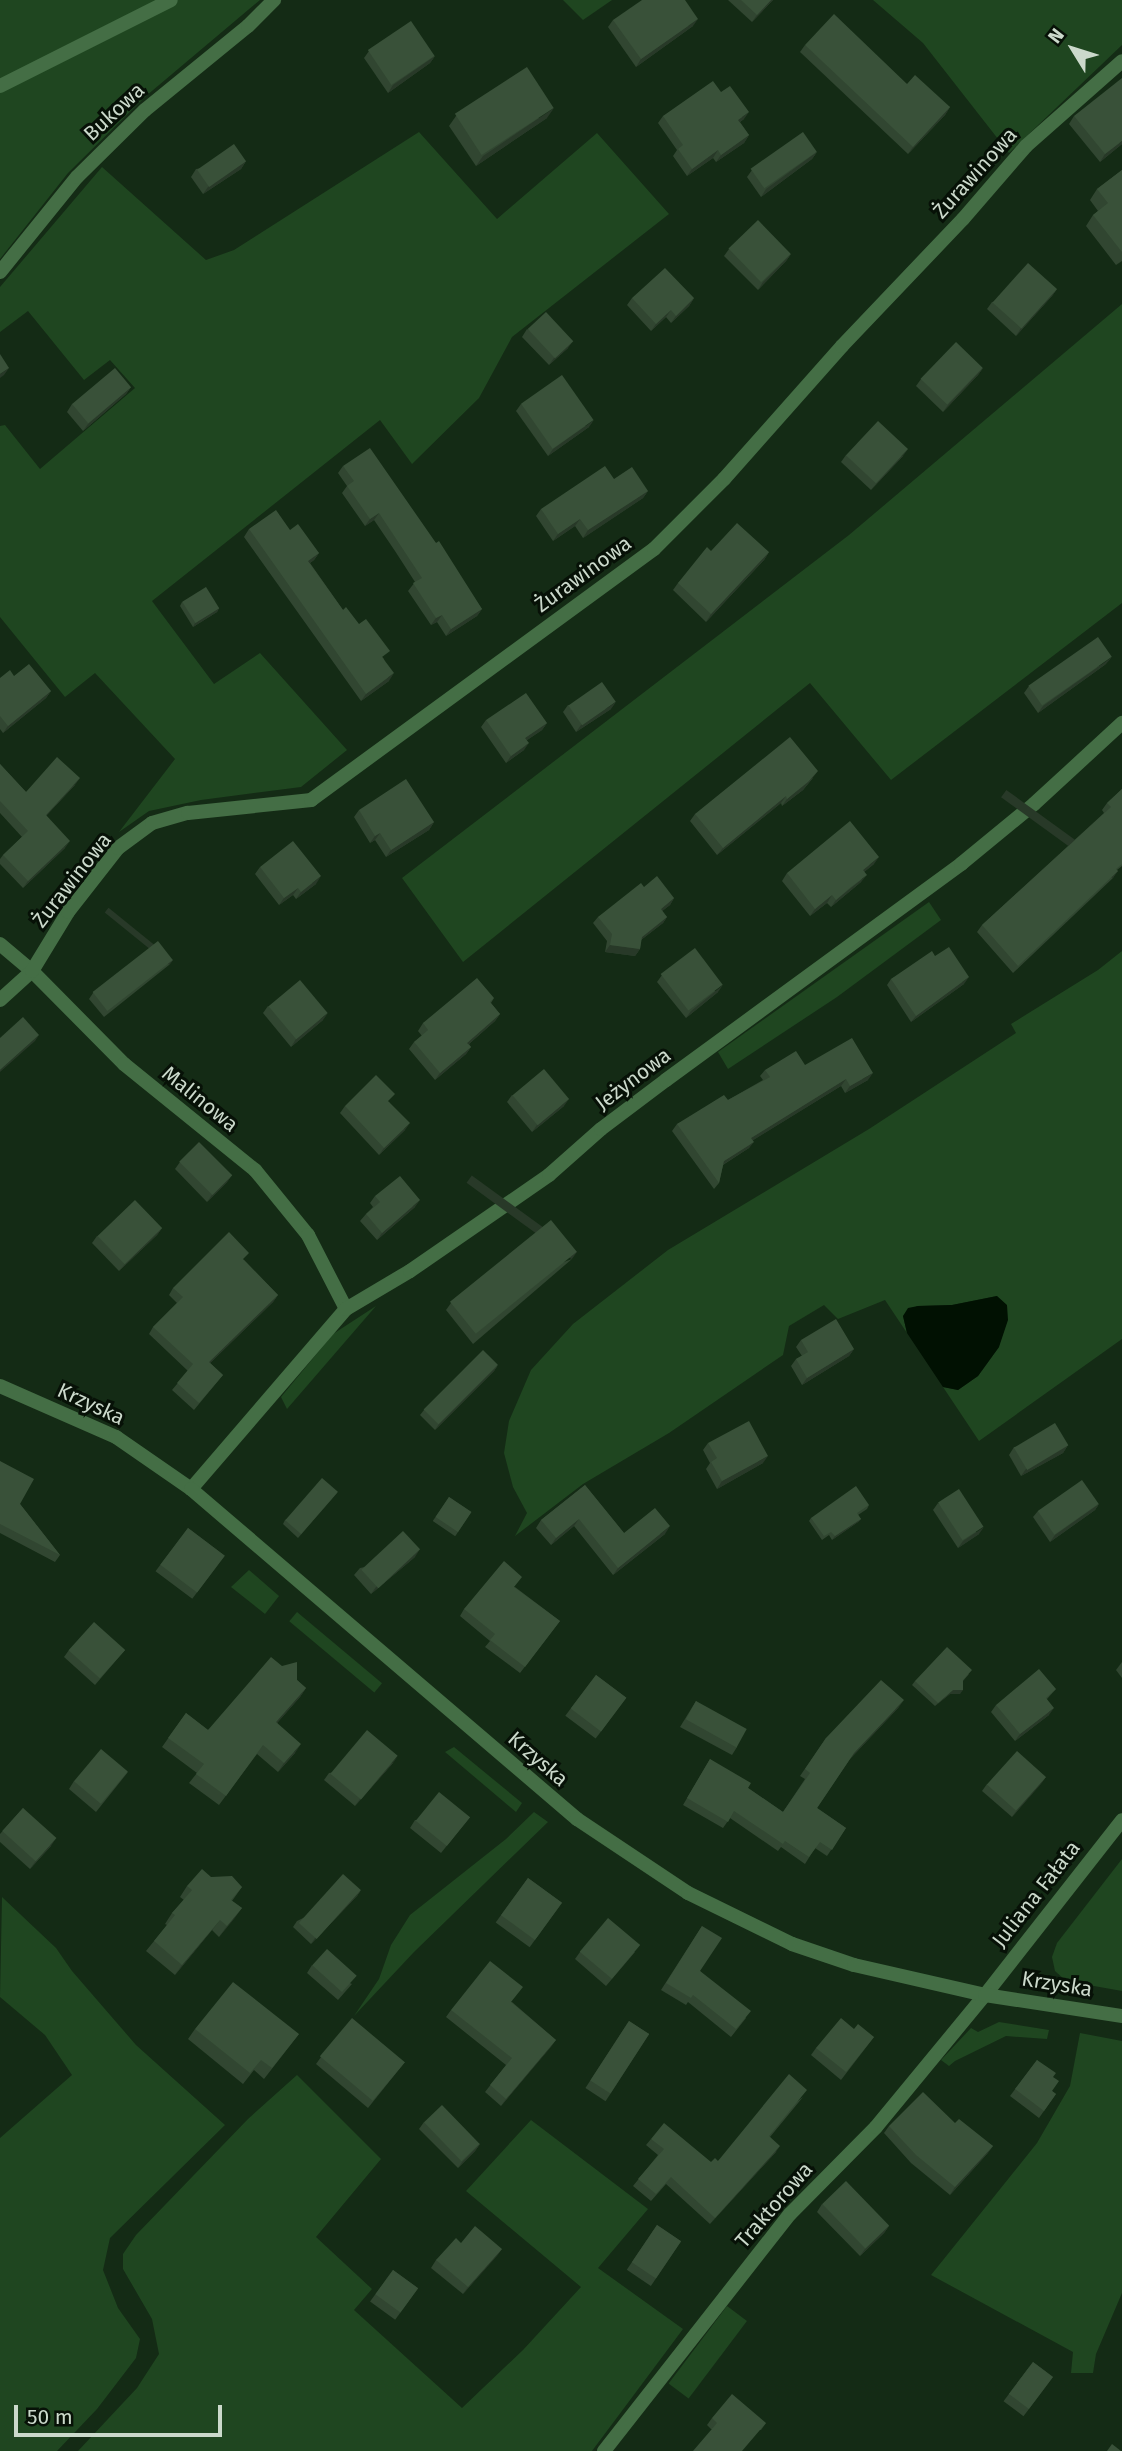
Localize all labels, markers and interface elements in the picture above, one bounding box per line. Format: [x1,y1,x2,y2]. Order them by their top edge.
north arrow [1038,14,1108,84]
text: N [1043,24,1069,48]
street label: Bukowa [78,78,150,146]
street label: Żurawinowa [928,122,1022,224]
street label: Żurawinowa [530,531,636,617]
street label: Żurawinowa [27,828,117,932]
street label: Jeżynowa [590,1042,676,1116]
street label: Malinowa [157,1061,243,1137]
street label: Krzyska [53,1378,129,1430]
street label: Krzyska [503,1726,573,1792]
street label: Juliana Fałata [987,1836,1085,1952]
street label: Krzyska [1020,1966,1094,2002]
street label: Traktorowa [730,2157,818,2253]
scale bar [18,2392,226,2436]
text: 50 m [27,2404,73,2430]

